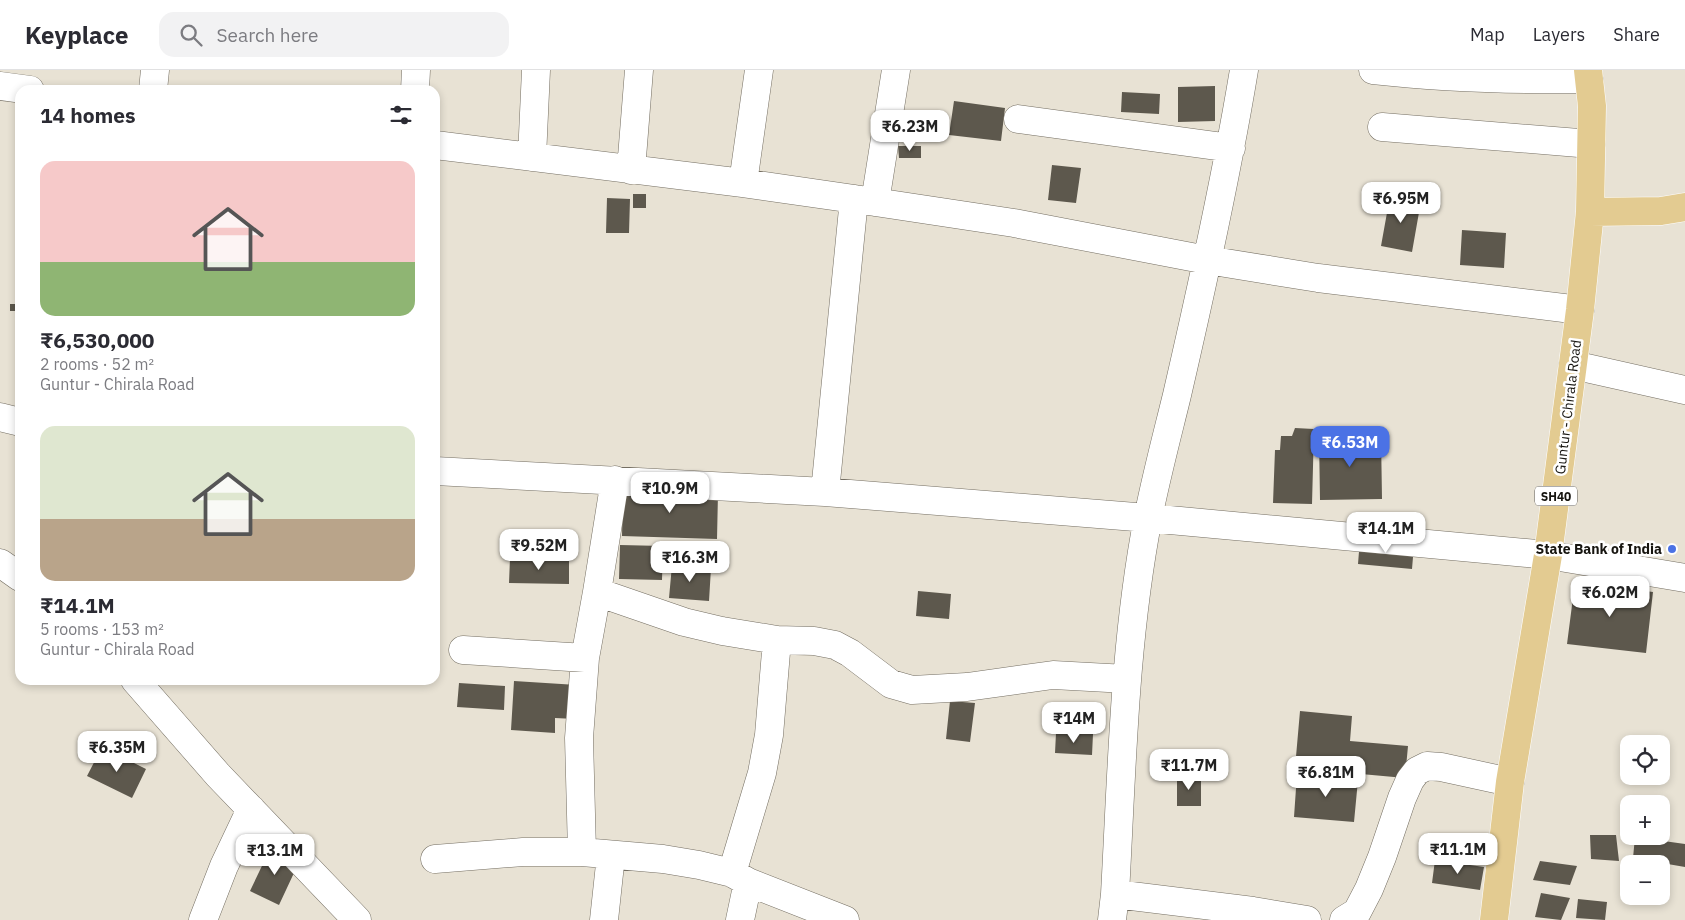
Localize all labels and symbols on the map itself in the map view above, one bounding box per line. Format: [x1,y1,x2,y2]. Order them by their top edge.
pin: ₹6.23M [869,109,951,152]
pin: ₹6.95M [1360,182,1442,224]
street label: Guntur - Chirala Road [1551,339,1585,475]
pin: ₹6.53M [1309,426,1391,468]
pin: ₹10.9M [629,472,711,514]
road number: SH40 [1535,486,1577,506]
pin: ₹14.1M [1345,512,1427,554]
pin: ₹9.52M [498,528,580,571]
pin: ₹16.3M [649,540,731,583]
place label: State Bank of India [1536,540,1662,558]
marker: State Bank of India [1666,543,1678,555]
pin: ₹6.02M [1569,576,1651,618]
pin: ₹14M [1044,702,1104,744]
pin: ₹6.35M [76,730,158,773]
pin: ₹11.7M [1148,748,1230,791]
pin: ₹6.81M [1285,756,1367,798]
pin: ₹11.1M [1417,832,1499,875]
pin: ₹13.1M [234,834,316,876]

